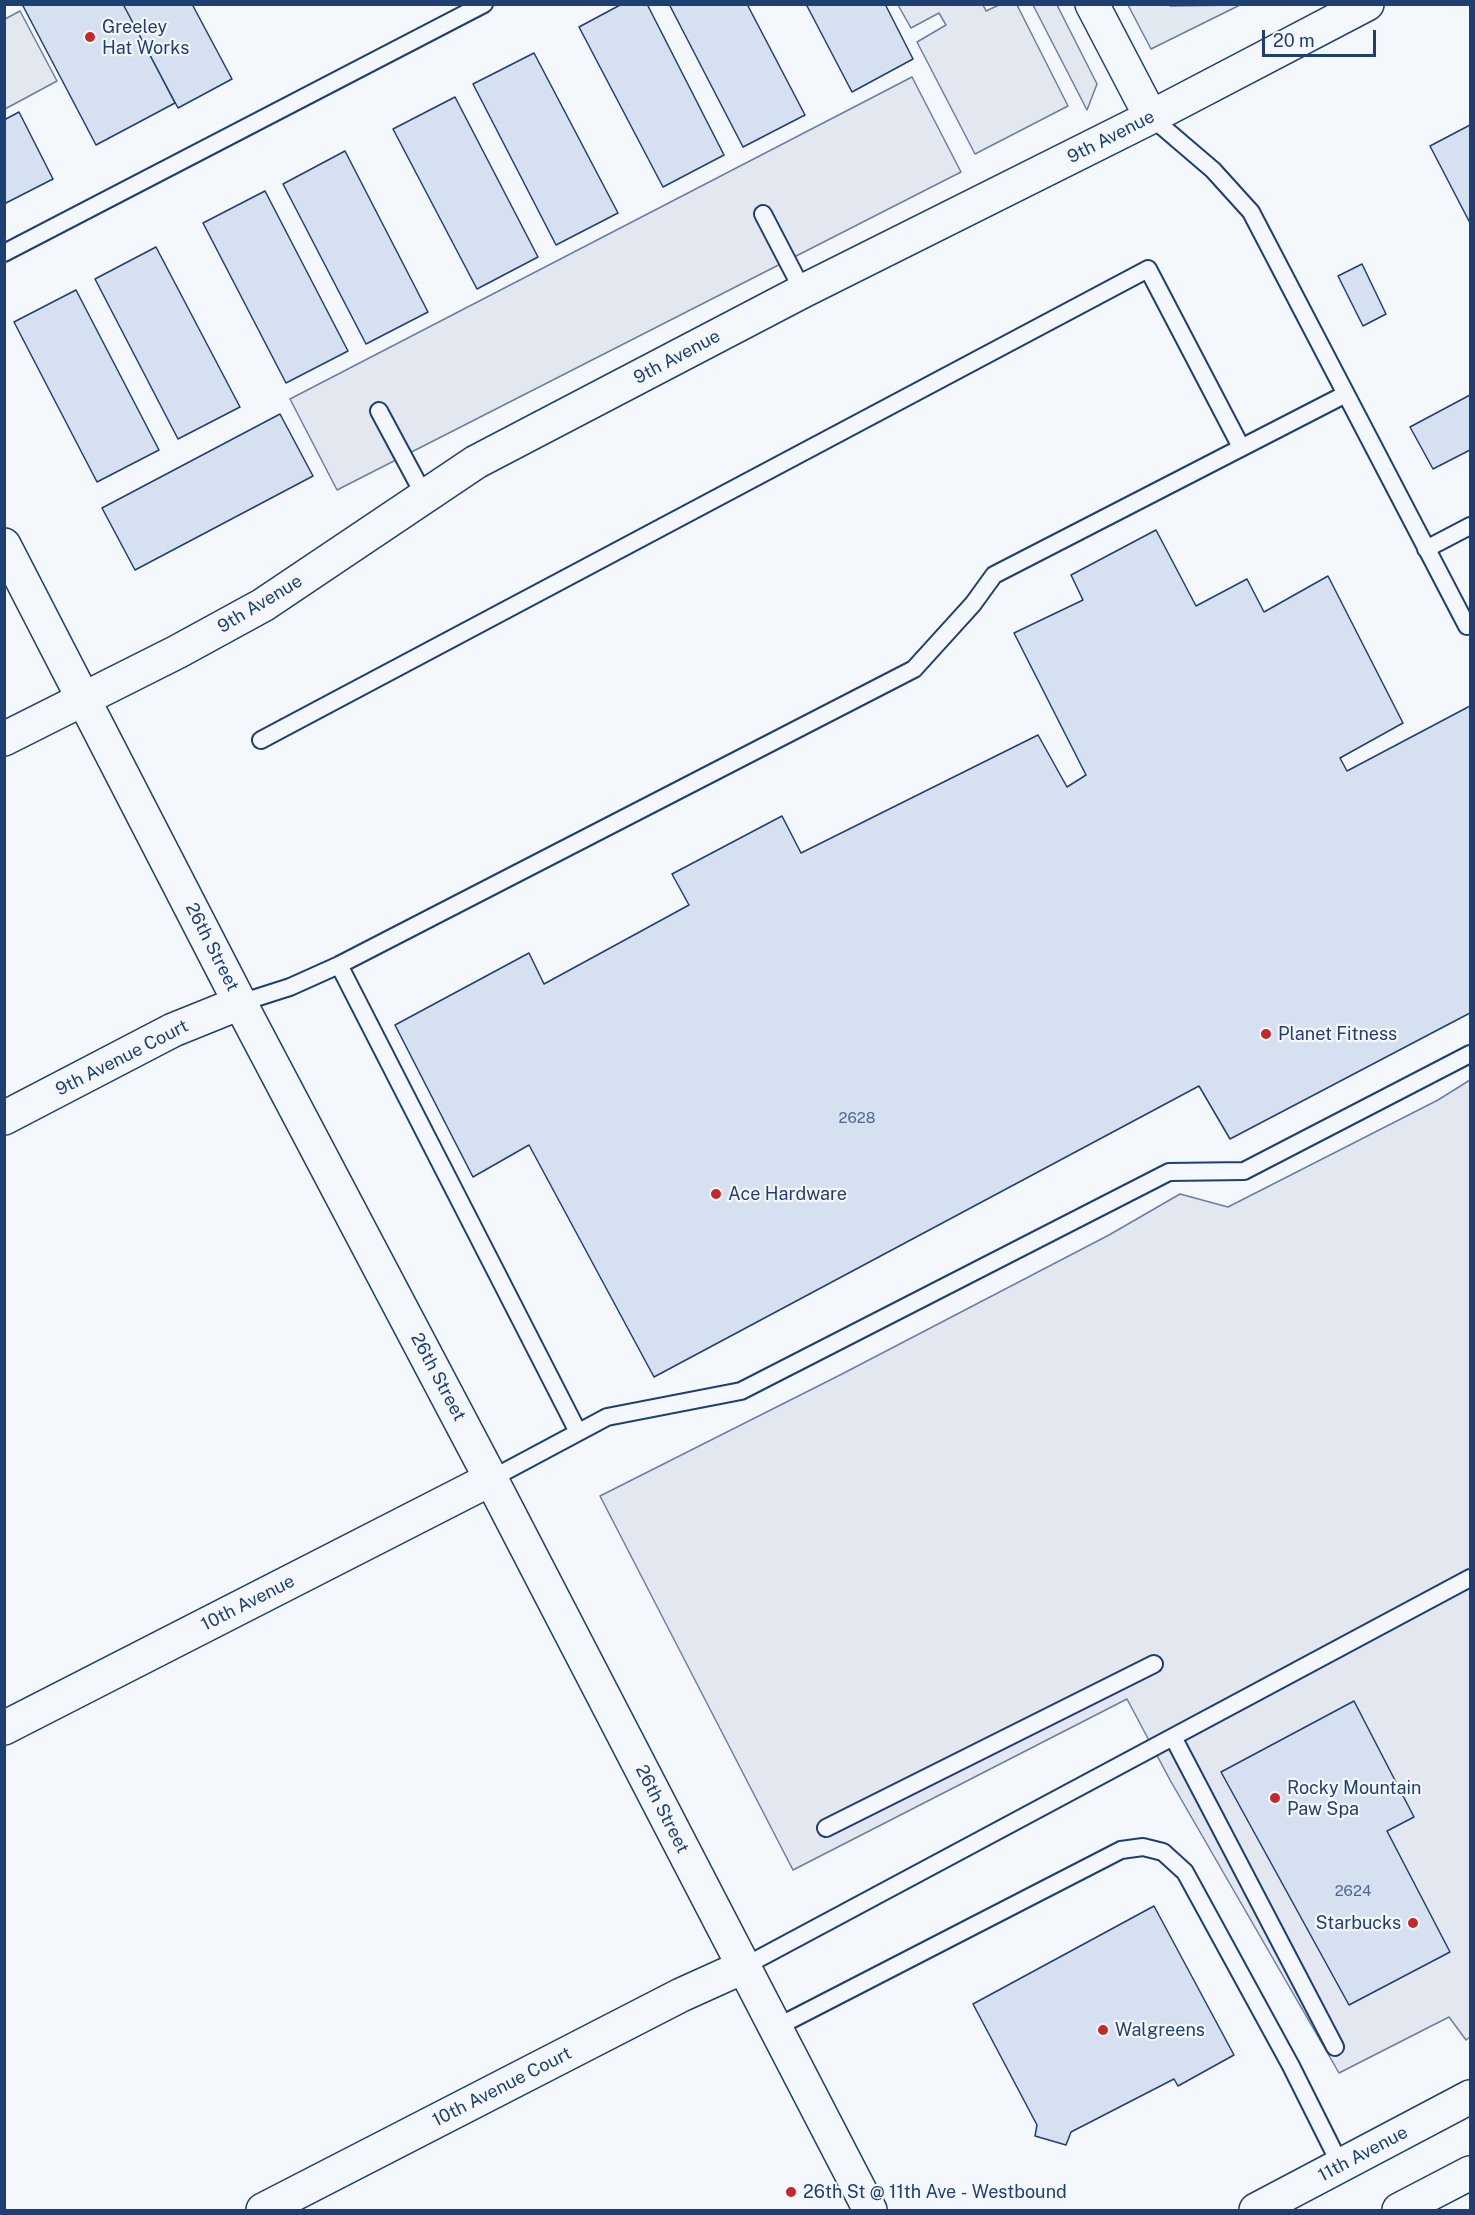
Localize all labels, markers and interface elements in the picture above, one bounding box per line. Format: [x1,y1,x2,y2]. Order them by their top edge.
place label: Greeley Hat Works [102,16,189,58]
scale bar [1265,18,1379,56]
marker: Greeley Hat Works [83,30,97,44]
text: 20 m [1273,30,1315,51]
street label: 9th Avenue [1064,106,1158,168]
street label: 9th Avenue [630,325,724,389]
street label: 9th Avenue [214,570,306,638]
street label: 26th Street [181,899,243,995]
street label: 9th Avenue Court [52,1015,192,1101]
place label: Planet Fitness [1278,1023,1397,1045]
marker: Planet Fitness [1259,1027,1273,1041]
house number: 2628 [839,1109,875,1127]
place label: Ace Hardware [728,1183,847,1205]
marker: Ace Hardware [709,1187,723,1201]
street label: 26th Street [406,1329,470,1425]
street label: 10th Avenue [198,1570,298,1636]
street label: 26th Street [631,1761,693,1857]
place label: Rocky Mountain Paw Spa [1287,1777,1421,1820]
marker: Rocky Mountain Paw Spa [1268,1791,1282,1805]
house number: 2624 [1335,1882,1371,1900]
place label: Starbucks [1316,1912,1401,1934]
marker: Starbucks [1406,1916,1420,1930]
place label: Walgreens [1115,2019,1205,2041]
marker: Walgreens [1096,2023,1110,2037]
street label: 10th Avenue Court [429,2043,575,2131]
street label: 11th Avenue [1315,2121,1411,2187]
place label: 26th St @ 11th Ave - Westbound [803,2181,1067,2203]
marker: 26th St @ 11th Ave - Westbound [784,2185,798,2199]

